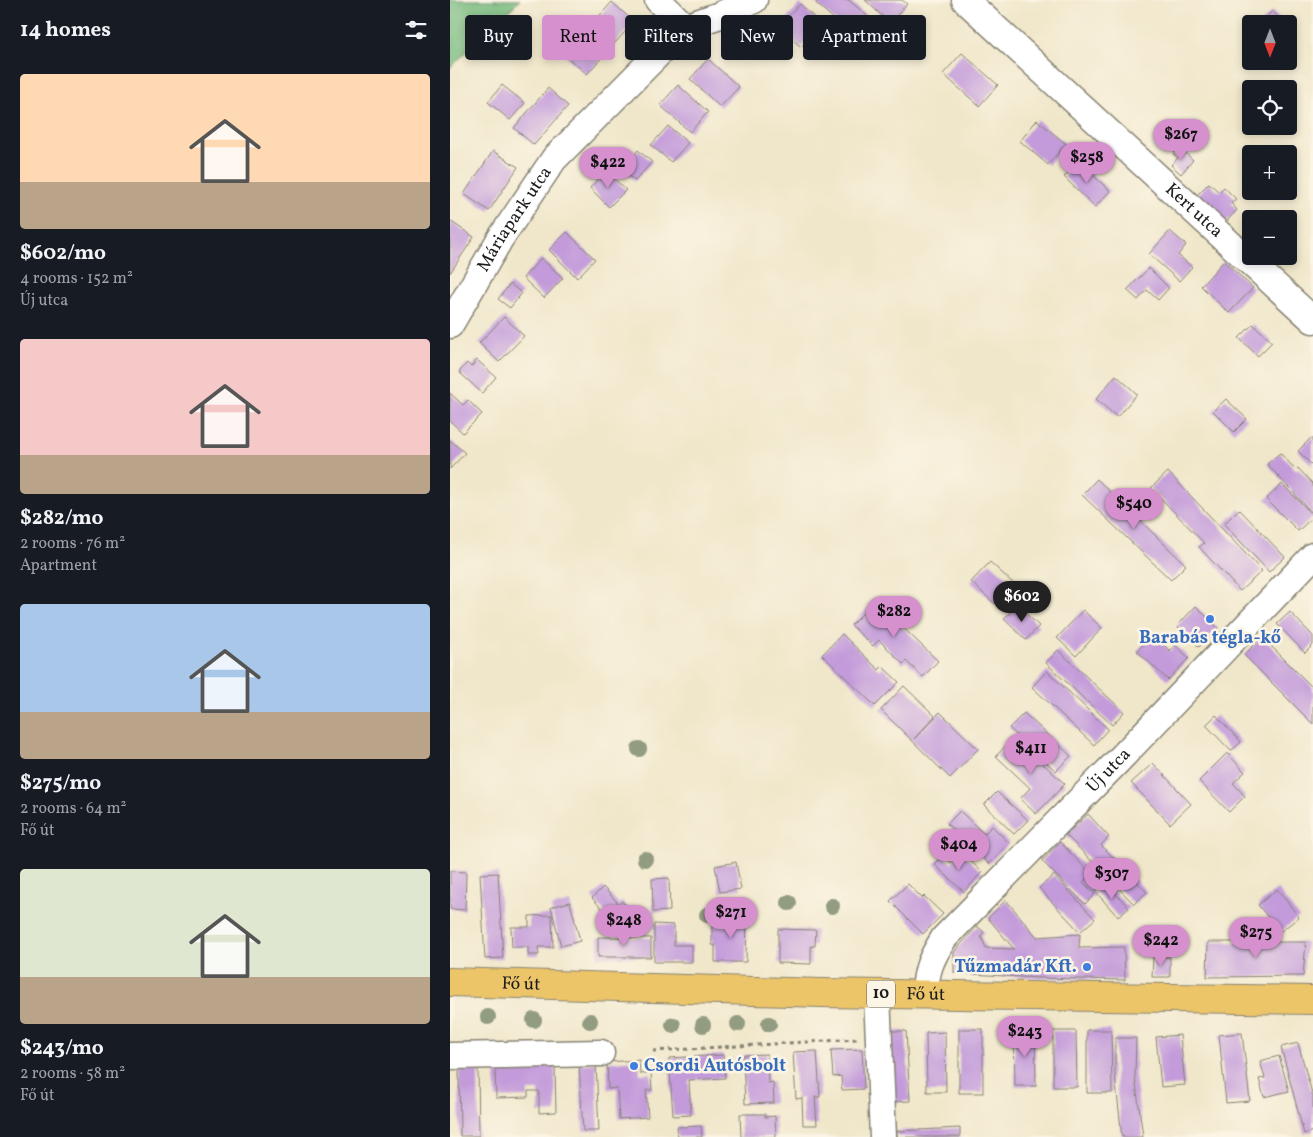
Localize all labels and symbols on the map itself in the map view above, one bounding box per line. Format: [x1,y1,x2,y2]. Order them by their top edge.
north arrow [1242,15,1298,70]
pin: $267 [1151,119,1211,161]
pin: $258 [1057,142,1117,184]
pin: $422 [578,146,638,189]
street label: Máriapark utca [471,161,558,276]
street label: Kert utca [1159,177,1228,244]
pin: $540 [1104,488,1164,530]
pin: $602 [992,580,1052,623]
pin: $282 [864,596,924,638]
marker: Barabás tégla-kő [1204,613,1216,625]
place label: Barabás tégla-kő [1139,626,1281,651]
pin: $411 [1001,732,1061,775]
street label: Új utca [1081,742,1137,799]
pin: $404 [929,828,989,871]
pin: $307 [1082,858,1142,900]
pin: $271 [701,896,761,939]
pin: $248 [594,904,654,947]
pin: $275 [1226,916,1286,959]
pin: $242 [1131,924,1191,967]
place label: Tűzmadár Kft. [954,955,1077,980]
marker: Tűzmadár Kft. [1081,961,1093,973]
street label: Fő út [501,971,541,997]
road number: 10 [867,981,895,1008]
street label: Fő út [906,982,945,1007]
pin: $243 [995,1016,1055,1058]
place label: Csordi Autósbolt [644,1054,786,1079]
marker: Csordi Autósbolt [628,1060,640,1072]

